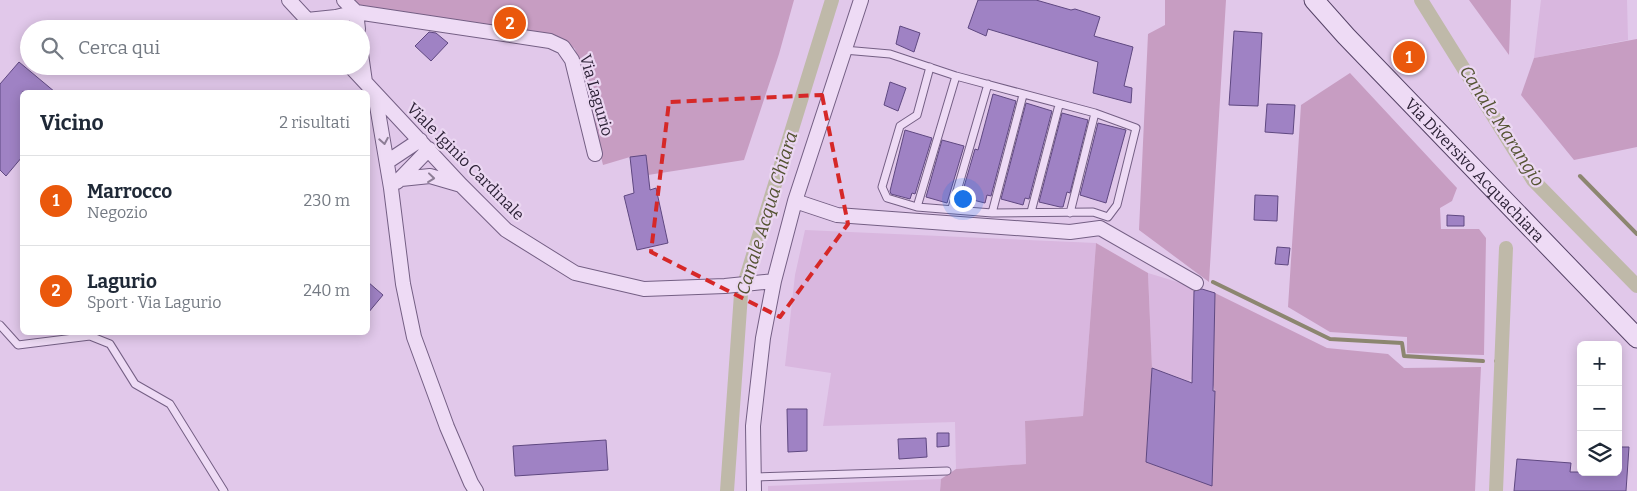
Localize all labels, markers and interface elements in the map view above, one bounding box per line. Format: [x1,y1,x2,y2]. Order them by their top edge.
pin: 2 [494,4,526,42]
search box [20,20,370,75]
icon: search [38,34,66,62]
text: Cerca qui [78,36,160,59]
pin: 1 [1393,38,1425,76]
street label: Via Lagurio [576,52,617,138]
water label: Canale Marangio [1455,61,1549,191]
street label: Via Diversivo Acquachiara [1401,94,1548,246]
street label: Viale Iginio Cardinale [403,99,528,224]
text: Vicino [40,110,104,136]
text: 2 risultati [279,113,350,132]
water label: Canale Acqua Chiara [732,129,802,297]
one-way arrow [378,137,388,145]
one-way arrow [427,172,435,183]
text: Marrocco [87,180,172,203]
your location [950,186,976,212]
text: 1 [53,191,59,210]
text: 230 m [303,191,350,210]
text: Negozio [87,203,148,222]
text: Lagurio [87,270,157,293]
text: 2 [51,281,61,300]
text: 240 m [303,281,350,300]
text: Sport · Via Lagurio [87,293,221,312]
map controls [1577,341,1622,476]
button: + [1577,341,1622,386]
button: − [1577,386,1622,431]
button: layers [1577,431,1622,476]

